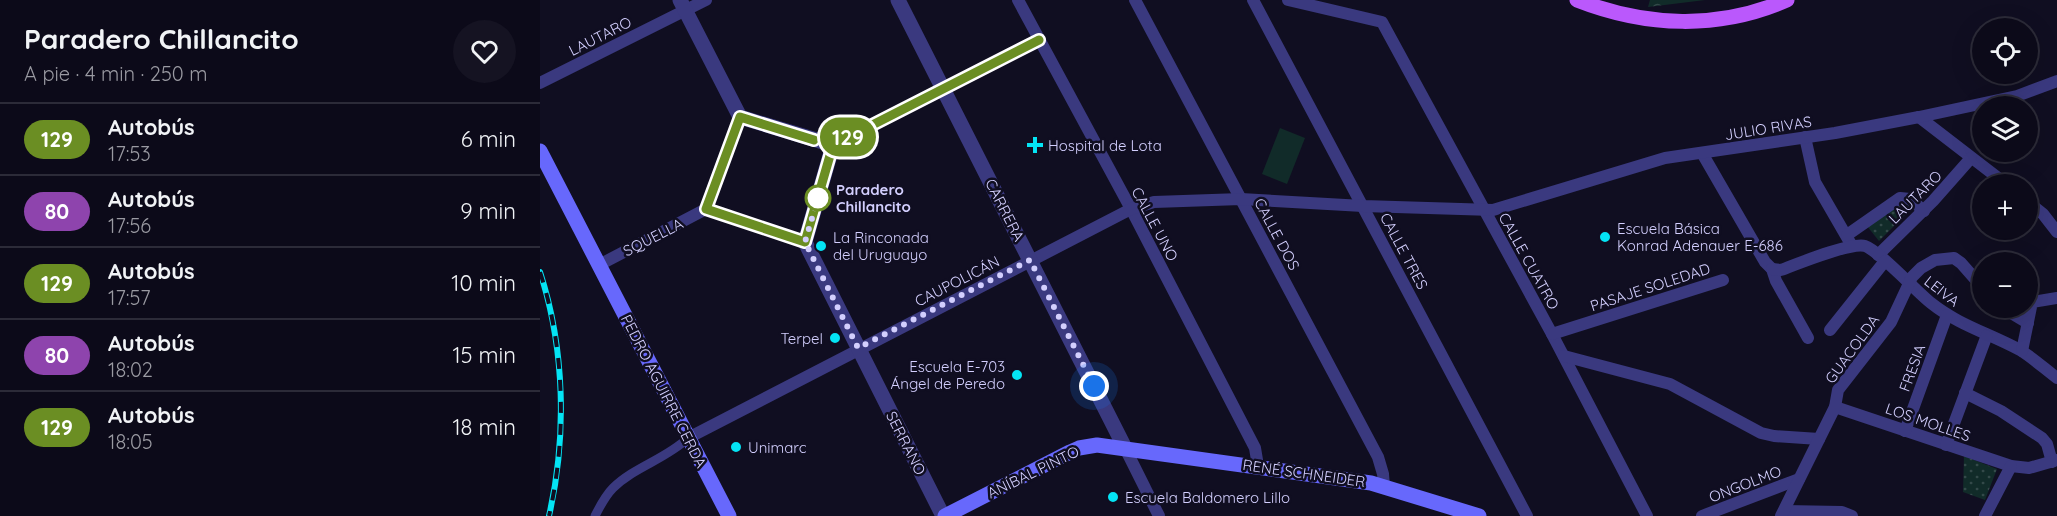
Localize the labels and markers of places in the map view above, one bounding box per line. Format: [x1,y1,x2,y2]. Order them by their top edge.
marker: Hospital de Lota [1026,136,1044,154]
place label: Hospital de Lota [1048,136,1162,155]
place label: Paradero Chillancito [836,180,911,216]
marker: Paradero Chillancito [805,185,831,211]
place label: Escuela Básica Konrad Adenauer E-686 [1617,219,1783,255]
place label: La Rinconada del Uruguayo [833,228,929,264]
marker: Escuela Básica Konrad Adenauer E-686 [1598,230,1612,244]
marker: La Rinconada del Uruguayo [814,239,828,253]
place label: Terpel [780,329,823,348]
marker: Terpel [828,331,842,345]
place label: Escuela E-703 Ángel de Peredo [891,357,1005,393]
marker: Escuela E-703 Ángel de Peredo [1010,368,1024,382]
place label: Unimarc [748,438,807,457]
marker: Unimarc [729,440,743,454]
place label: Escuela Baldomero Lillo [1125,488,1290,507]
marker: Escuela Baldomero Lillo [1106,490,1120,504]

